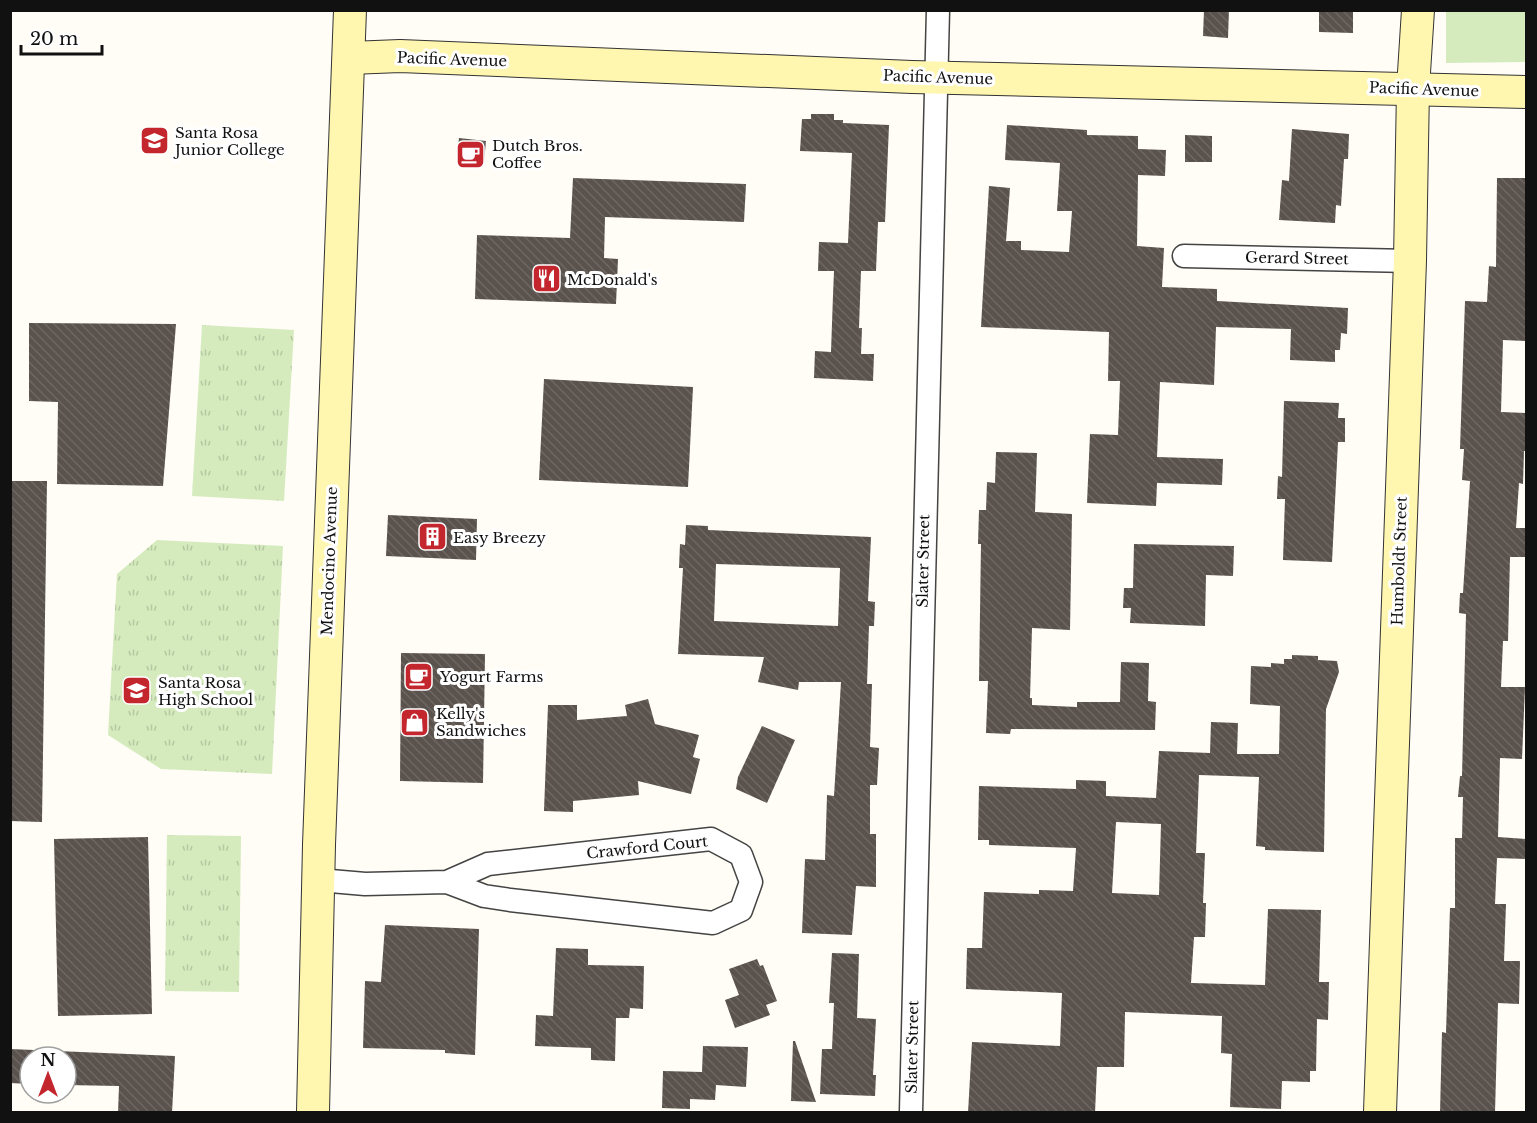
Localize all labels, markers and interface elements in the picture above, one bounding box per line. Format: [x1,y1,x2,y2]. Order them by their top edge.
scale bar [21,18,102,56]
text: 20 m [30,28,78,50]
street label: Pacific Avenue [397,48,507,70]
street label: Pacific Avenue [883,66,993,88]
street label: Pacific Avenue [1369,78,1479,100]
place label: Santa Rosa Junior College [173,123,285,159]
school or university icon: Santa Rosa Junior College [138,125,170,157]
place label: Dutch Bros. Coffee [492,136,583,172]
cafe icon: Dutch Bros. Coffee [455,138,487,170]
street label: Gerard Street [1245,248,1349,268]
restaurant icon: McDonald's [530,263,562,295]
place label: McDonald's [567,270,658,289]
street label: Mendocino Avenue [317,486,341,636]
street label: Humboldt Street [1387,496,1411,626]
street label: Slater Street [913,514,933,608]
building icon: Easy Breezy [416,521,448,553]
place label: Easy Breezy [453,528,546,547]
cafe icon: Yogurt Farms [403,660,435,692]
place label: Yogurt Farms [439,667,544,686]
place label: Santa Rosa High School [158,673,253,709]
school or university icon: Santa Rosa High School [121,675,153,707]
place label: Kelly's Sandwiches [436,704,526,740]
shop icon: Kelly's Sandwiches [399,706,431,738]
street label: Crawford Court [585,831,709,863]
street label: Slater Street [902,1000,922,1094]
north arrow [18,1045,78,1105]
text: N [40,1050,56,1070]

